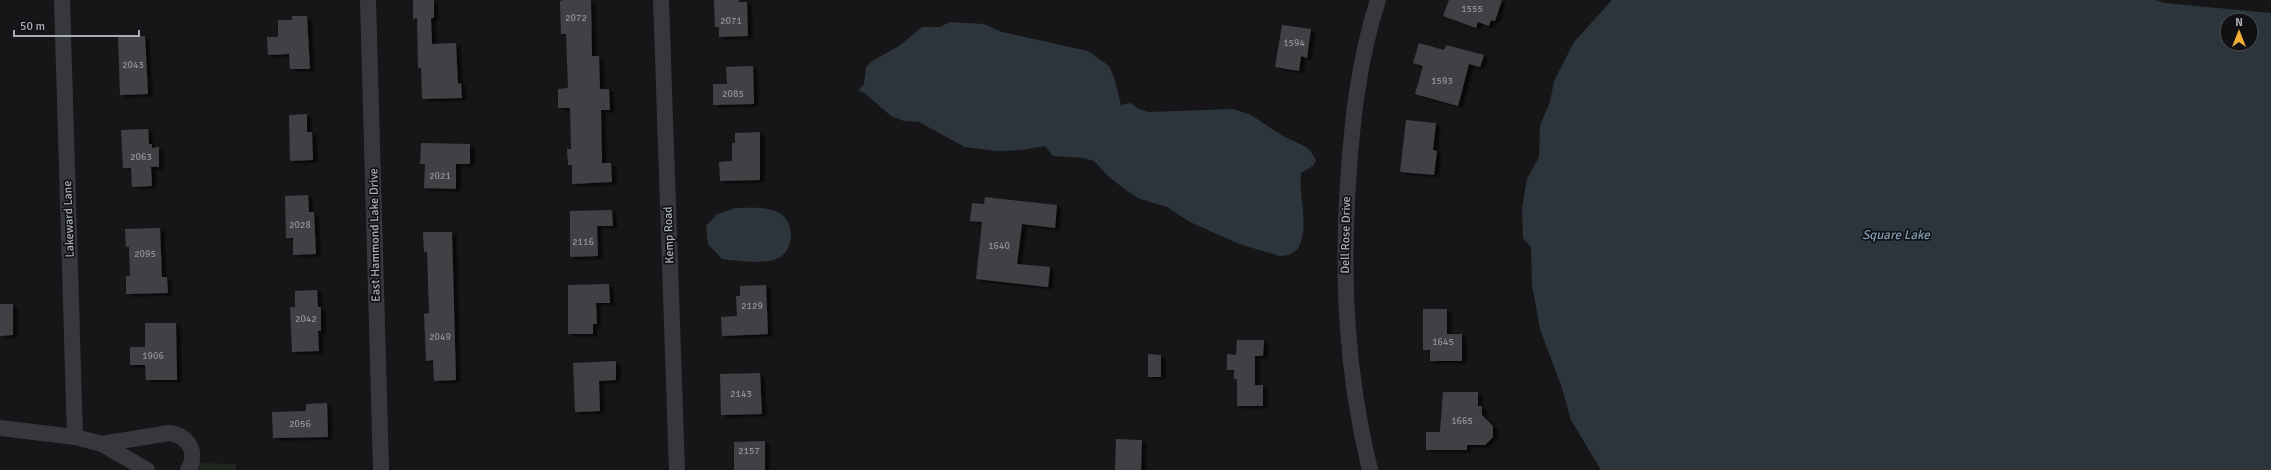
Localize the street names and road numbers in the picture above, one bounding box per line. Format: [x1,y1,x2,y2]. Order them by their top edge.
street label: East Hammond Lake Drive [366,168,384,302]
street label: Lakeward Lane [60,180,78,258]
street label: Dell Rose Drive [1338,196,1354,274]
street label: Kemp Road [661,206,677,264]

